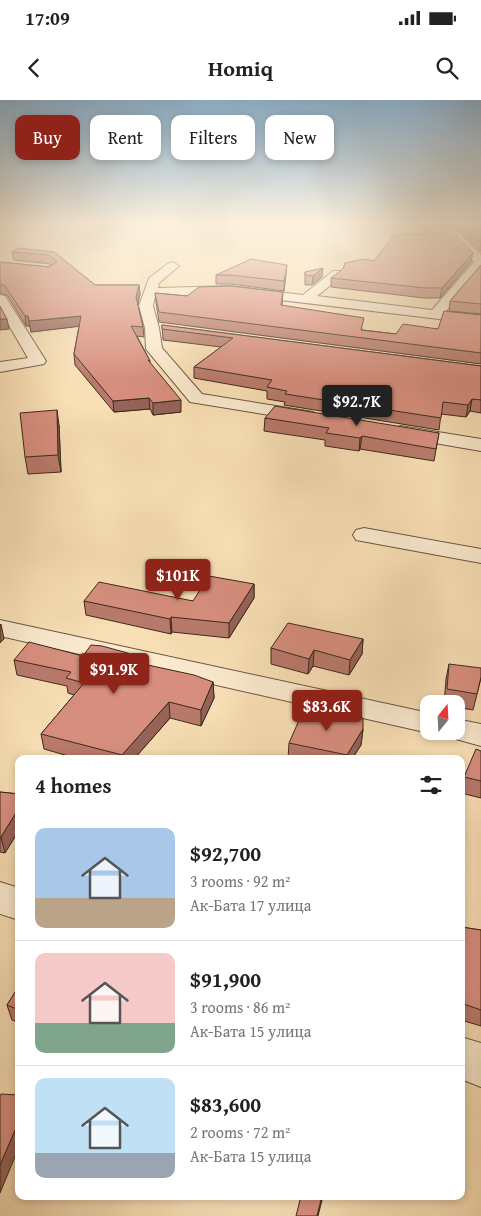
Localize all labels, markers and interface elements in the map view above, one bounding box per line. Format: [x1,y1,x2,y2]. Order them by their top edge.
text: 17:09 [25,4,70,32]
text: Homiq [208,52,273,84]
icon: back [20,54,48,82]
icon: search [433,54,461,82]
chip: Buy [15,115,80,160]
chip: Rent [90,115,161,160]
chip: Filters [171,115,255,160]
chip: New [265,115,334,160]
pin: $92.7K [316,384,398,427]
text: $92.7K [333,389,381,413]
pin: $101K [143,558,213,601]
text: $101K [156,563,200,587]
pin: $91.9K [73,652,155,695]
text: $91.9K [90,657,138,681]
pin: $83.6K [286,690,368,732]
text: $83.6K [303,694,351,718]
north arrow [420,695,465,740]
map controls [420,695,465,740]
text: 4 homes [35,770,111,801]
icon: filters [417,771,445,799]
text: $92,700 [190,838,261,869]
icon: home [75,848,135,908]
text: 3 rooms · 92 m² [190,869,290,893]
text: Ак-Бата 17 улица [190,893,311,917]
text: $91,900 [190,964,261,995]
icon: home [75,973,135,1033]
text: 3 rooms · 86 m² [190,995,290,1019]
text: Ак-Бата 15 улица [190,1019,311,1043]
text: $83,600 [190,1089,261,1120]
icon: home [75,1098,135,1158]
text: 2 rooms · 72 m² [190,1120,290,1144]
text: Ак-Бата 15 улица [190,1144,311,1168]

